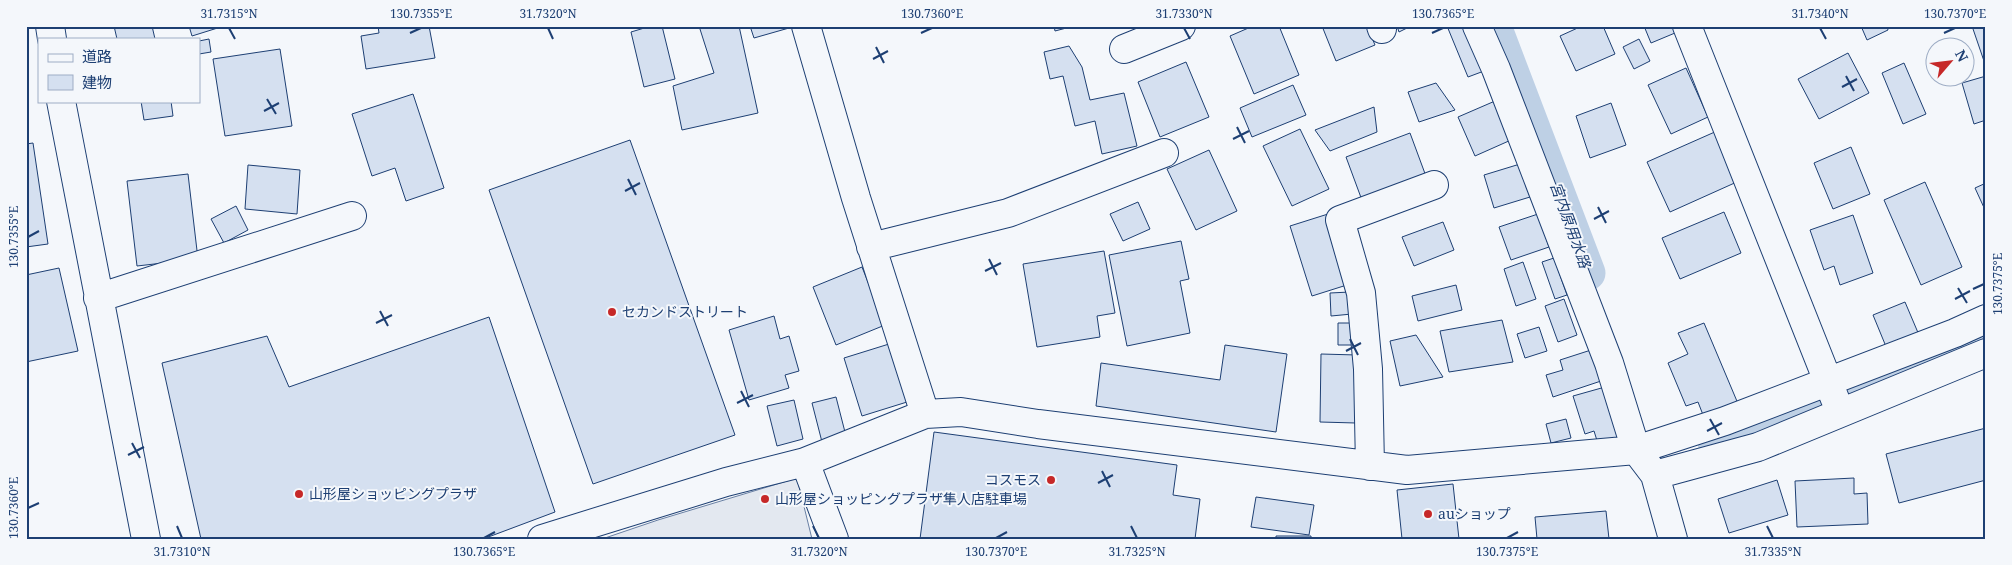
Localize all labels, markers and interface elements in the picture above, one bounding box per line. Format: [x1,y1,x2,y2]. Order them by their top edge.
text: 31.7315°N [200,5,258,22]
text: 130.7355°E [390,5,452,22]
text: 31.7320°N [519,5,577,22]
text: 130.7360°E [901,5,963,22]
text: 31.7330°N [1155,5,1213,22]
text: 130.7365°E [1412,5,1474,22]
text: 31.7340°N [1791,5,1849,22]
text: 130.7370°E [1924,5,1986,22]
legend [38,38,200,102]
north arrow [1924,38,1974,88]
text: 道路 [82,46,112,66]
text: N [1951,46,1973,65]
text: 建物 [82,72,112,92]
water label: 宮内原用水路 [1546,179,1596,272]
text: 130.7355°E [5,206,22,268]
text: 130.7375°E [1989,253,2006,315]
place label: セカンドストリート [622,302,748,321]
marker: セカンドストリート [606,306,618,318]
place label: コスモス [985,470,1041,489]
marker: コスモス [1045,474,1057,486]
text: 130.7360°E [5,477,22,539]
place label: 山形屋ショッピングプラザ [309,484,477,503]
marker: 山形屋ショッピングプラザ [293,488,305,500]
place label: 山形屋ショッピングプラザ隼人店駐車場 [775,489,1027,508]
marker: 山形屋ショッピングプラザ隼人店駐車場 [759,493,771,505]
place label: auショップ [1438,504,1511,523]
marker: auショップ [1422,508,1434,520]
text: 31.7310°N [153,543,211,560]
text: 130.7365°E [453,543,515,560]
text: 31.7320°N [790,543,848,560]
text: 130.7370°E [965,543,1027,560]
text: 31.7325°N [1108,543,1166,560]
text: 130.7375°E [1476,543,1538,560]
text: 31.7335°N [1744,543,1802,560]

